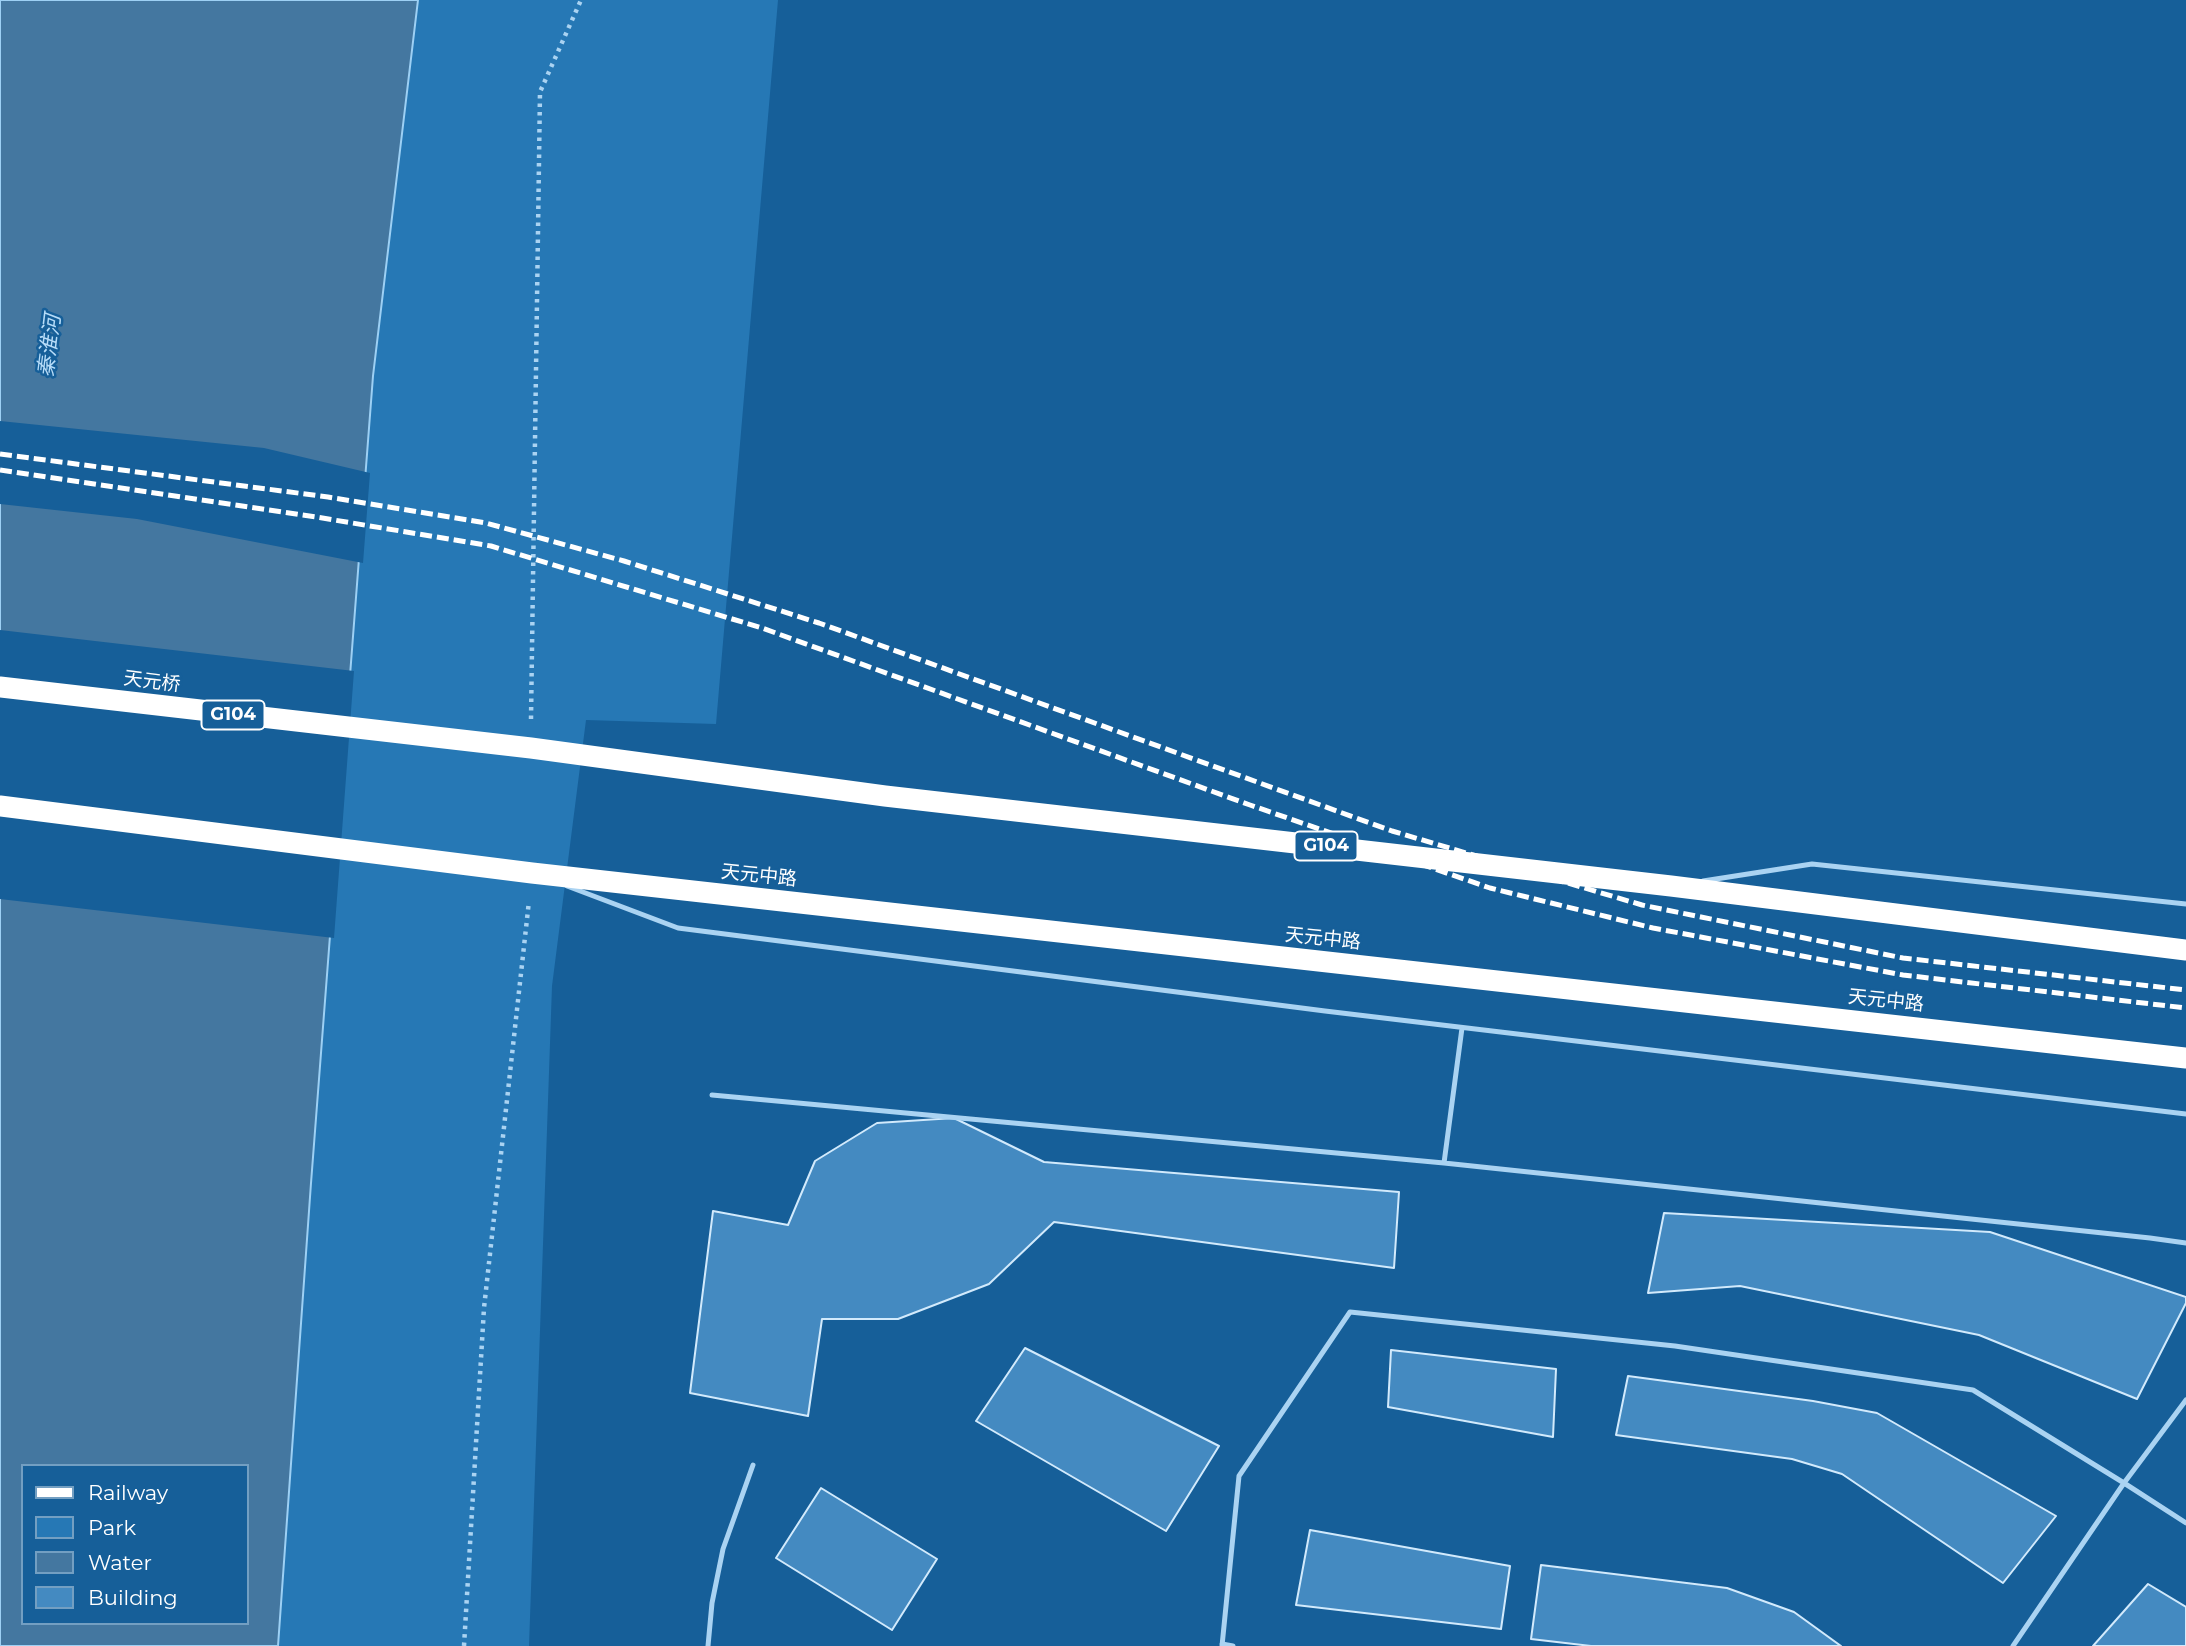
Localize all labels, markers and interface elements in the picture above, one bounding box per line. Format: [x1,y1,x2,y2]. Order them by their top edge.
water label: 秦淮河 [34,313,66,379]
street label: 天元桥 [122,667,182,697]
road number: G104 [202,700,264,730]
road number: G104 [1294,832,1358,860]
street label: 天元中路 [720,861,798,891]
street label: 天元中路 [1284,924,1362,954]
street label: 天元中路 [1847,986,1925,1016]
legend [21,1464,248,1625]
text: Railway [88,1480,168,1505]
text: Park [88,1515,136,1540]
text: Water [88,1550,152,1575]
text: Building [88,1585,178,1610]

